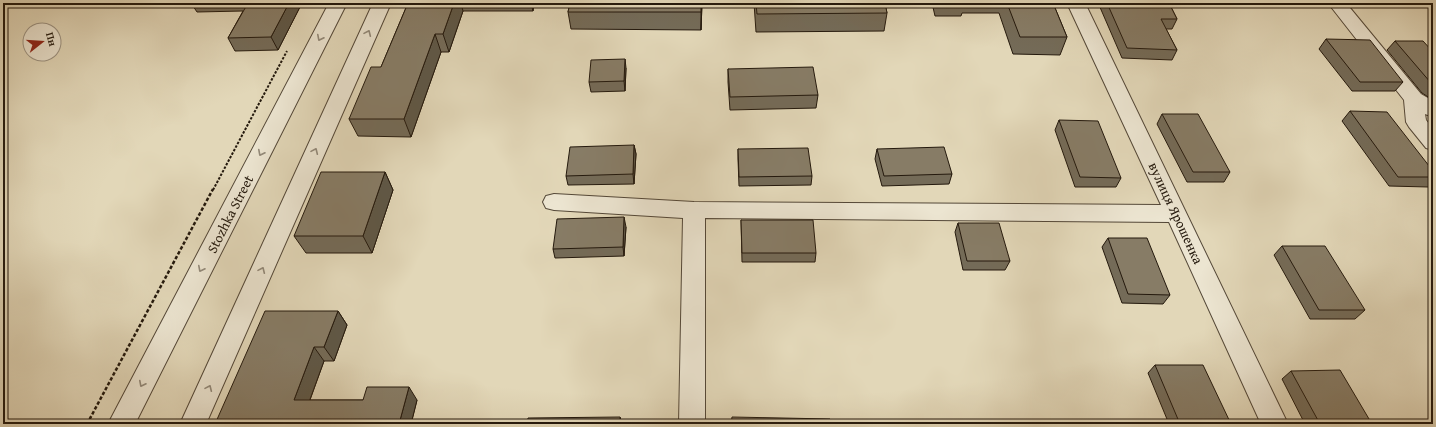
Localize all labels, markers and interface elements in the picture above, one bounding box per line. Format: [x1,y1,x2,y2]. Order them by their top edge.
north arrow [22,22,62,62]
one-way arrow [363,29,371,37]
text: Пн [42,30,61,48]
one-way arrow [317,33,325,41]
one-way arrow [310,148,318,156]
one-way arrow [258,149,265,156]
street label: вулиця Ярошенка [1144,159,1209,268]
street label: Stozhka Street [202,171,258,256]
one-way arrow [198,265,206,272]
one-way arrow [257,266,265,274]
one-way arrow [139,380,146,388]
one-way arrow [204,385,212,392]

